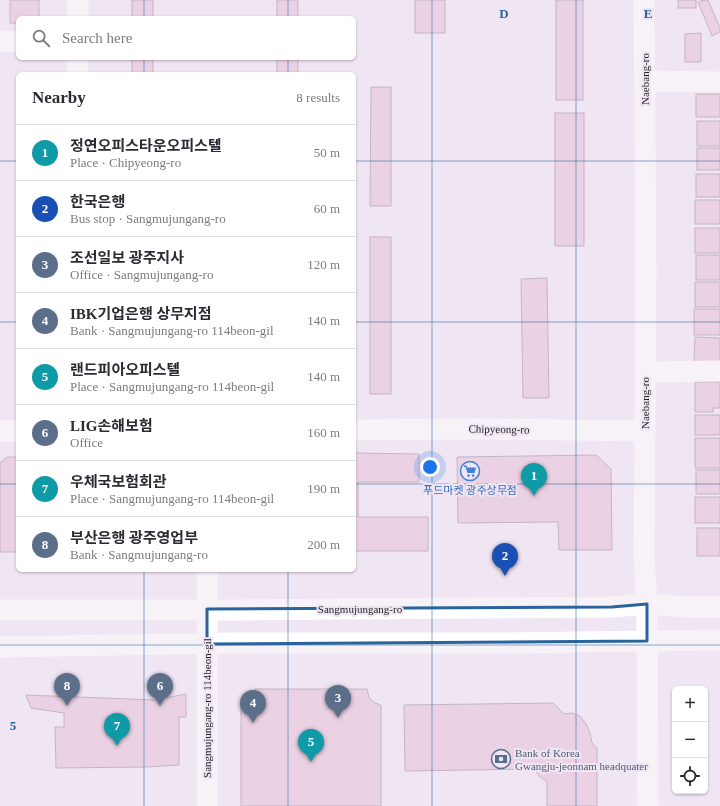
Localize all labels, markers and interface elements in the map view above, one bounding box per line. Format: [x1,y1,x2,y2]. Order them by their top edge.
text: D [499,6,509,21]
text: E [644,6,652,21]
search box [16,16,356,60]
icon: search [30,27,52,49]
text: Search here [62,30,132,46]
street label: Naebang-ro [639,53,651,105]
text: Nearby [32,88,86,107]
text: 8 results [296,90,340,105]
text: 정연오피스타운오피스텔 [70,138,222,154]
text: 1 [42,145,48,160]
text: 50 m [314,145,340,160]
text: Place · Chipyeong-ro [70,155,181,170]
text: 한국은행 [70,194,125,210]
text: 2 [42,201,48,216]
text: 60 m [314,201,340,216]
text: Bus stop · Sangmujungang-ro [70,211,226,226]
text: 조선일보 광주지사 [70,250,184,266]
text: 3 [42,257,48,272]
text: 120 m [307,257,340,272]
text: Office · Sangmujungang-ro [70,267,213,282]
text: IBK기업은행 상무지점 [70,306,212,322]
text: 4 [42,313,48,328]
text: 140 m [307,313,340,328]
text: Bank · Sangmujungang-ro 114beon-gil [70,323,274,338]
text: 랜드피아오피스텔 [70,362,180,378]
text: 5 [42,369,48,384]
text: 140 m [307,369,340,384]
street label: Naebang-ro [639,377,651,429]
text: Place · Sangmujungang-ro 114beon-gil [70,379,274,394]
text: LIG손해보험 [70,418,153,434]
street label: Chipyeong-ro [468,422,530,436]
text: 6 [42,425,48,440]
text: 160 m [307,425,340,440]
text: Office [70,435,103,450]
your location [420,457,440,477]
supermarket icon: 푸드마켓 광주상무점 [459,460,481,482]
pin: 1 [521,463,547,496]
text: 우체국보험회관 [70,474,167,490]
text: 7 [42,481,48,496]
text: 190 m [307,481,340,496]
place label: 푸드마켓 광주상무점 [423,484,517,496]
text: Place · Sangmujungang-ro 114beon-gil [70,491,274,506]
text: 부산은행 광주영업부 [70,530,198,546]
text: 8 [42,537,48,552]
text: 200 m [307,537,340,552]
pin: 2 [492,543,518,576]
text: Bank · Sangmujungang-ro [70,547,208,562]
street label: Sangmujungang-ro [318,603,403,615]
street label: Sangmujungang-ro 114beon-gil [201,638,213,778]
pin: 8 [54,673,80,706]
pin: 6 [147,673,173,706]
pin: 3 [325,685,351,718]
map controls [672,686,708,794]
button: + [672,686,708,722]
pin: 4 [240,690,266,723]
pin: 7 [104,713,130,746]
text: 5 [10,718,17,733]
button: − [672,722,708,758]
pin: 5 [298,729,324,762]
place label: Bank of Korea Gwangju-jeonnam headquater [515,747,648,772]
bank icon: Bank of Korea Gwangju-jeonnam headquater [490,748,512,770]
button: locate [672,758,708,794]

